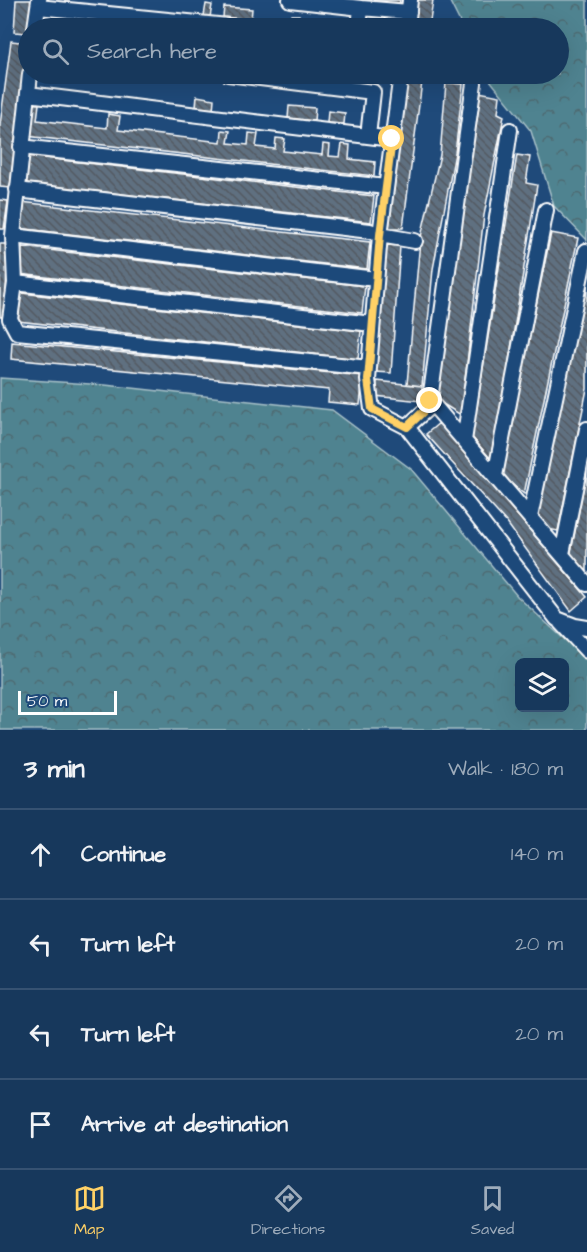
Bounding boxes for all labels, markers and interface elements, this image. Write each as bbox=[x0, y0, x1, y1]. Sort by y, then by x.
search box bbox=[18, 18, 569, 84]
icon: search bbox=[39, 35, 72, 68]
text: Search here bbox=[87, 36, 217, 67]
route start bbox=[378, 125, 404, 151]
route end bbox=[416, 387, 442, 413]
map controls bbox=[515, 658, 569, 712]
button: layers bbox=[515, 658, 569, 712]
scale bar bbox=[18, 688, 117, 716]
text: 50 m bbox=[27, 690, 67, 712]
text: 3 min bbox=[24, 751, 85, 787]
text: Walk · 180 m bbox=[448, 755, 563, 783]
icon: ahead bbox=[24, 838, 57, 871]
text: Continue bbox=[81, 839, 166, 870]
text: 140 m bbox=[511, 840, 563, 868]
icon: left bbox=[24, 928, 57, 961]
text: Turn left bbox=[81, 929, 175, 960]
text: 20 m bbox=[515, 930, 563, 958]
icon: left bbox=[24, 1018, 57, 1051]
text: Turn left bbox=[81, 1019, 175, 1050]
text: 20 m bbox=[515, 1020, 563, 1048]
icon: arrive bbox=[24, 1108, 57, 1141]
text: Arrive at destination bbox=[81, 1109, 288, 1140]
tab: Map bbox=[73, 1182, 106, 1240]
tab: Directions bbox=[251, 1182, 325, 1240]
tab: Saved bbox=[471, 1182, 514, 1240]

